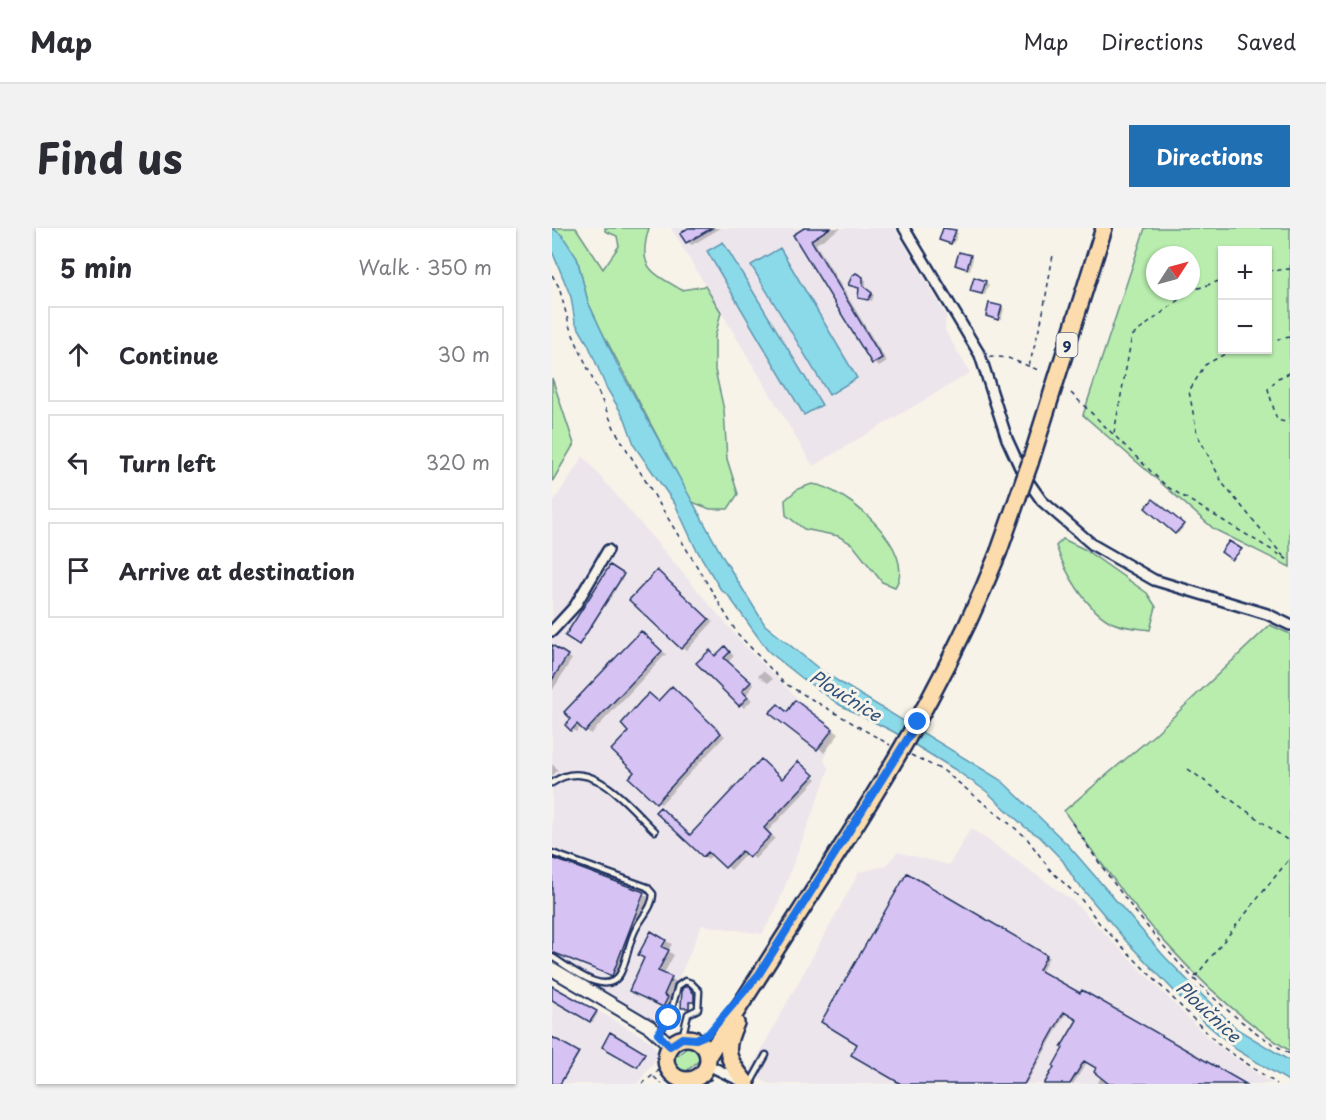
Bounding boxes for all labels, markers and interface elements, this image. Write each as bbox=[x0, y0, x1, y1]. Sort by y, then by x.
text: Map bbox=[30, 20, 92, 63]
text: Map bbox=[1023, 25, 1068, 57]
text: Directions bbox=[1101, 25, 1203, 57]
text: Saved bbox=[1236, 25, 1296, 57]
text: Find us bbox=[36, 125, 183, 188]
button: Directions bbox=[1129, 125, 1290, 187]
north arrow bbox=[1146, 246, 1200, 300]
map controls bbox=[1218, 246, 1272, 354]
button: + bbox=[1218, 246, 1272, 300]
text: 5 min bbox=[60, 248, 132, 287]
text: Walk · 350 m bbox=[359, 252, 492, 282]
button: − bbox=[1218, 300, 1272, 354]
road number: 9 bbox=[1056, 333, 1078, 357]
icon: ahead bbox=[62, 338, 95, 371]
text: Continue bbox=[119, 338, 218, 371]
text: 30 m bbox=[437, 339, 490, 369]
icon: left bbox=[62, 446, 95, 479]
text: Turn left bbox=[119, 446, 216, 479]
text: 320 m bbox=[426, 447, 490, 477]
icon: arrive bbox=[62, 554, 95, 587]
text: Arrive at destination bbox=[119, 554, 355, 587]
water label: Ploučnice bbox=[805, 662, 888, 728]
route end bbox=[904, 708, 930, 734]
water label: Ploučnice bbox=[1171, 974, 1248, 1049]
route start bbox=[655, 1004, 681, 1030]

